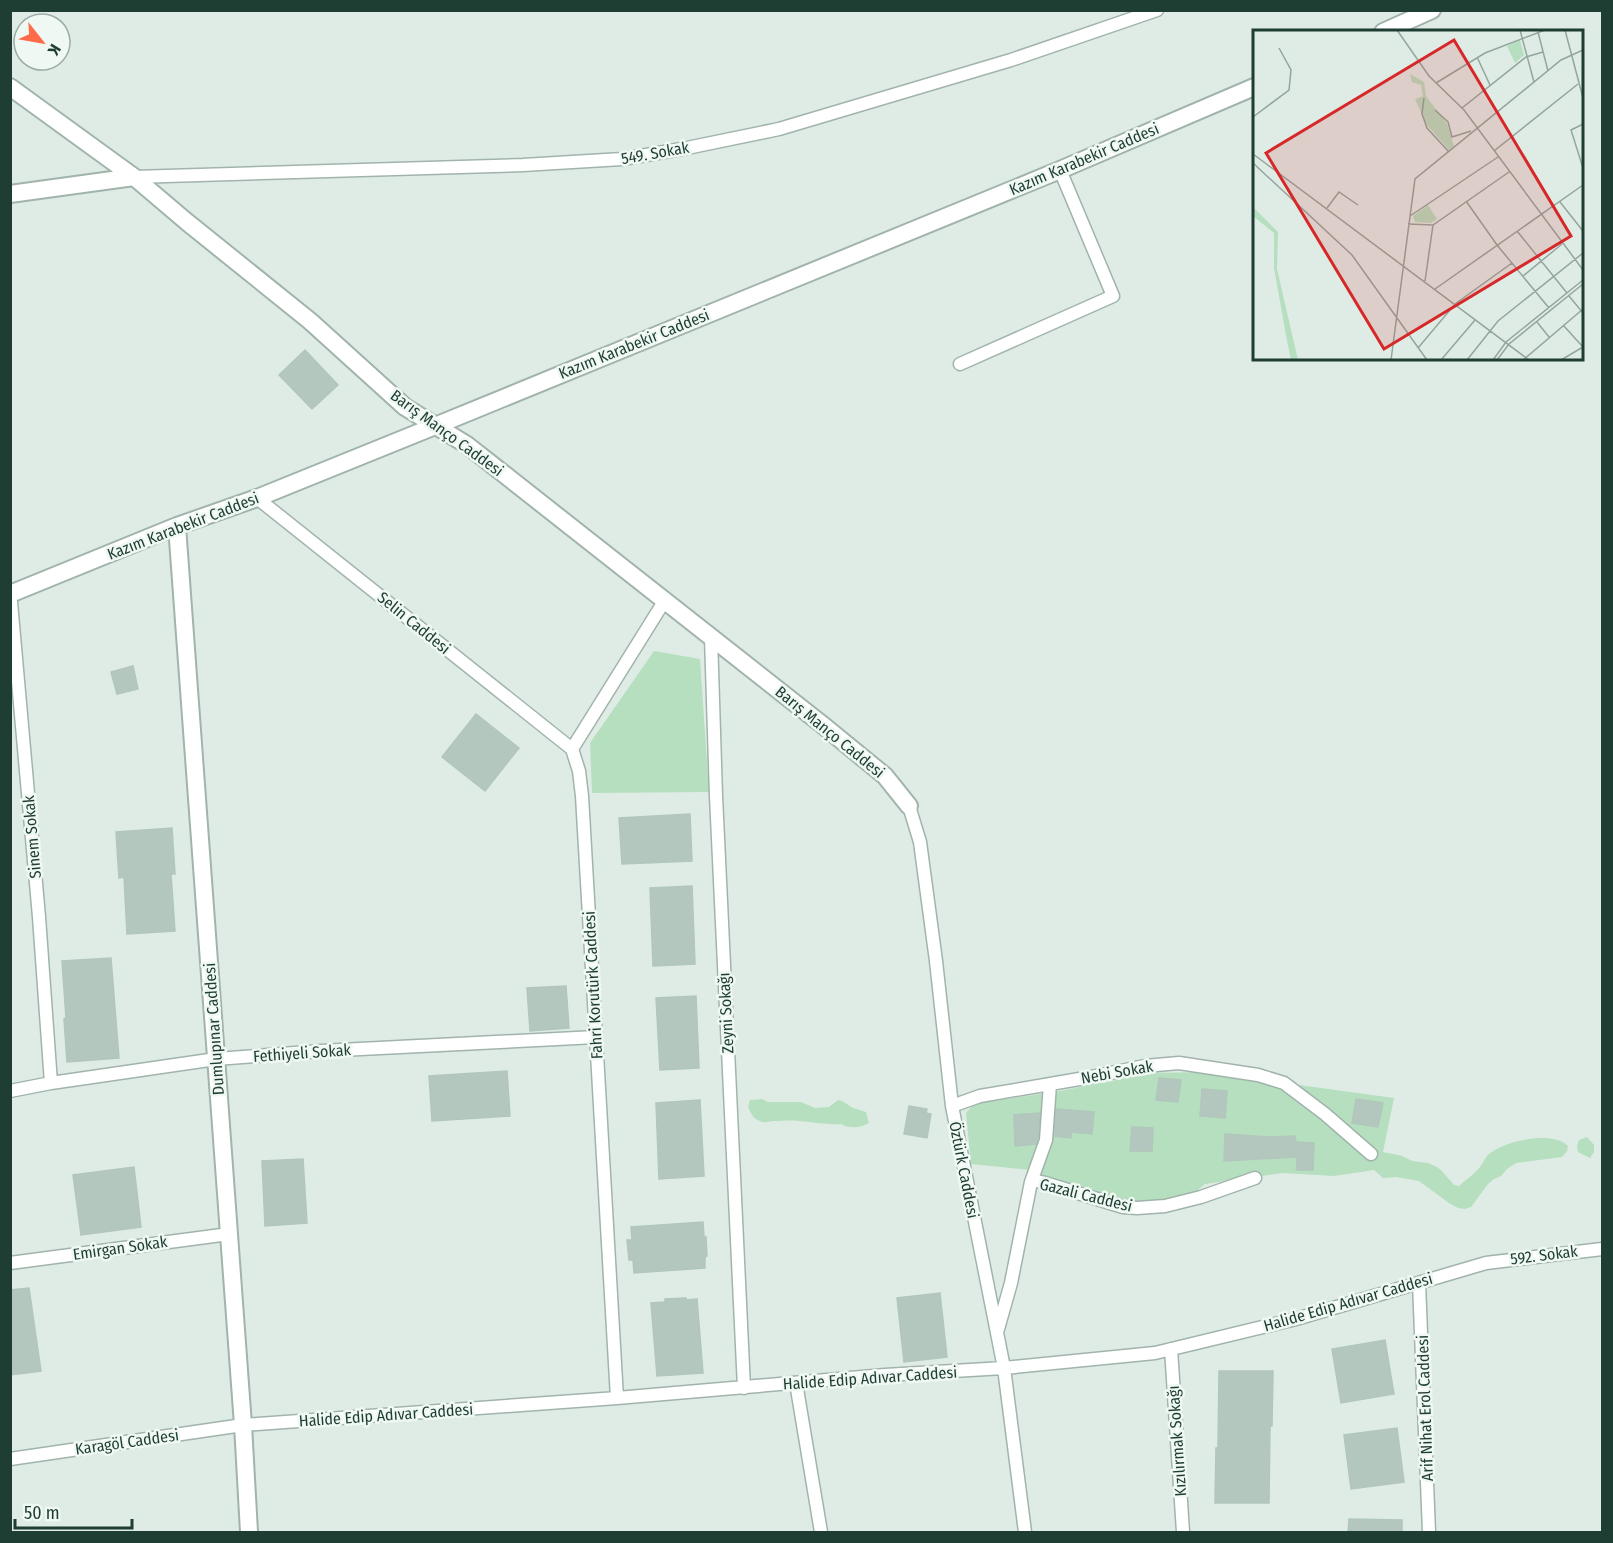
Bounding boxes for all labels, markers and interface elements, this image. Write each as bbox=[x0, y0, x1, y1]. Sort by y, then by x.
north arrow bbox=[12, 12, 72, 72]
inset map bbox=[1253, 30, 1583, 360]
text: K bbox=[44, 41, 65, 59]
street label: Kazım Karabekir Caddesi bbox=[1006, 119, 1162, 199]
street label: 549. Sokak bbox=[620, 138, 691, 168]
street label: Kazım Karabekir Caddesi bbox=[556, 305, 712, 383]
street label: Barış Manço Caddesi bbox=[387, 386, 507, 480]
street label: Kazım Karabekir Caddesi bbox=[105, 488, 261, 564]
street label: Selin Caddesi bbox=[374, 588, 454, 658]
street label: Barış Manço Caddesi bbox=[772, 682, 888, 782]
street label: Sinem Sokak bbox=[19, 794, 45, 879]
street label: Fahri Korutürk Caddesi bbox=[580, 910, 606, 1060]
street label: Dumlupınar Caddesi bbox=[200, 962, 228, 1096]
street label: Zeyni Sokağı bbox=[714, 972, 738, 1054]
street label: Fethiyeli Sokak bbox=[253, 1040, 352, 1066]
street label: Nebi Sokak bbox=[1080, 1056, 1155, 1088]
street label: Öztürk Caddesi bbox=[945, 1120, 983, 1220]
street label: Gazali Caddesi bbox=[1038, 1174, 1134, 1216]
street label: Emirgan Sokak bbox=[72, 1232, 169, 1264]
street label: 592. Sokak bbox=[1509, 1241, 1579, 1269]
street label: Halide Edip Adıvar Caddesi bbox=[1261, 1269, 1435, 1335]
street label: Arif Nihat Erol Caddesi bbox=[1413, 1335, 1437, 1481]
street label: Halide Edip Adıvar Caddesi bbox=[782, 1362, 958, 1394]
street label: Kızılırmak Sokağı bbox=[1164, 1385, 1190, 1497]
street label: Halide Edip Adıvar Caddesi bbox=[298, 1399, 474, 1431]
street label: Karagöl Caddesi bbox=[74, 1425, 180, 1459]
scale bar bbox=[15, 1492, 132, 1530]
text: 50 m bbox=[24, 1502, 60, 1524]

